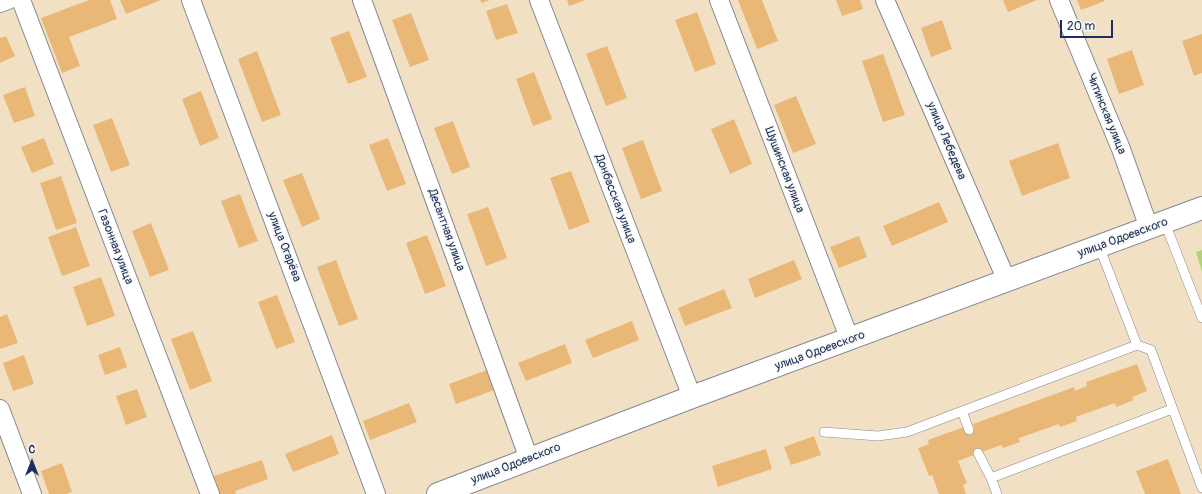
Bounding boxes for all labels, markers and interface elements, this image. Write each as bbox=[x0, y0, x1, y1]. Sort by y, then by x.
scale bar bbox=[1062, 12, 1115, 38]
text: 20 m bbox=[1067, 19, 1095, 34]
street label: Читинская улица bbox=[1083, 71, 1129, 157]
street label: улица Лебедева bbox=[923, 100, 969, 182]
street label: Шушинская улица bbox=[761, 125, 807, 215]
street label: Донбасская улица bbox=[591, 152, 639, 246]
street label: Десантная улица bbox=[424, 187, 468, 273]
street label: Газонная улица bbox=[94, 207, 136, 287]
street label: улица Огарёва bbox=[264, 210, 304, 284]
street label: улица Одоевского bbox=[1076, 215, 1170, 261]
street label: улица Одоевского bbox=[773, 328, 867, 374]
street label: улица Одоевского bbox=[469, 440, 563, 488]
north arrow bbox=[12, 442, 52, 482]
text: С bbox=[29, 443, 35, 456]

